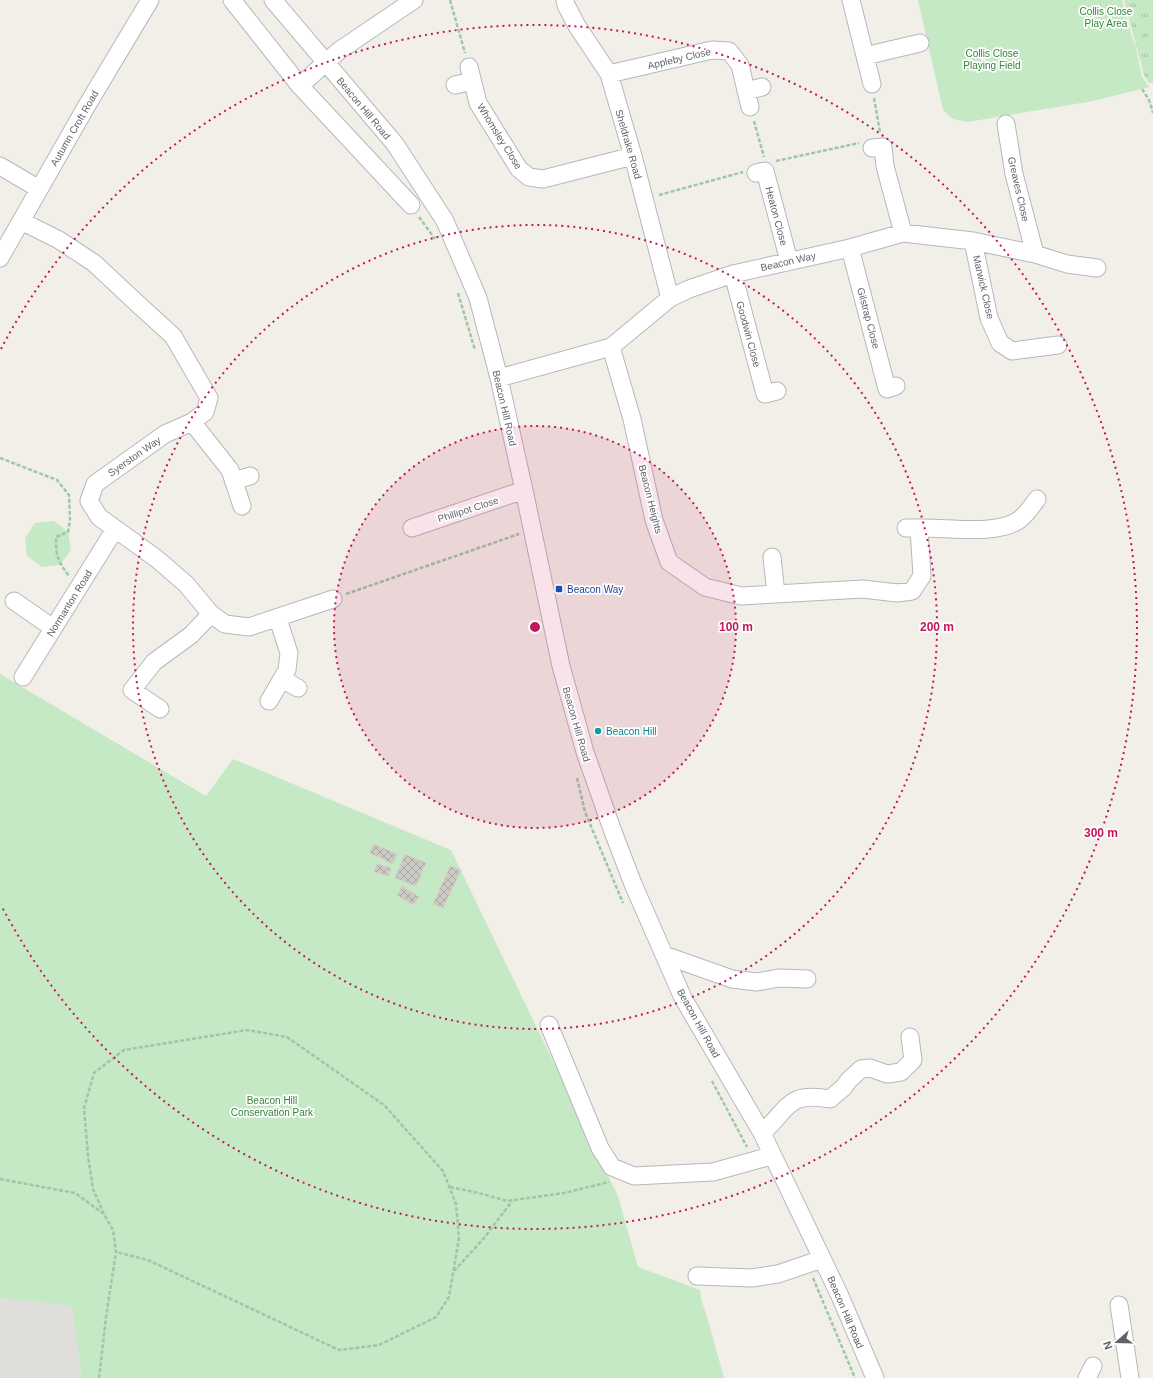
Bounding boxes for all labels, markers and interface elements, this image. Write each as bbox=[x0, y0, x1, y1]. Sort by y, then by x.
park label: Collis Close Play Area bbox=[1080, 6, 1133, 29]
street label: Appleby Close bbox=[646, 46, 712, 71]
park label: Collis Close Playing Field bbox=[963, 48, 1021, 71]
street label: Beacon Hill Road bbox=[335, 75, 393, 141]
street label: Autumn Croft Road bbox=[48, 88, 101, 168]
street label: Whomsley Close bbox=[475, 102, 524, 171]
street label: Sheldrake Road bbox=[613, 108, 644, 180]
street label: Greaves Close bbox=[1006, 156, 1031, 223]
street label: Heaton Close bbox=[763, 185, 790, 247]
street label: Beacon Way bbox=[759, 250, 817, 273]
street label: Marwick Close bbox=[971, 254, 996, 320]
street label: Gilstrap Close bbox=[855, 286, 882, 350]
street label: Goodwin Close bbox=[734, 300, 763, 369]
street label: Beacon Hill Road bbox=[490, 369, 519, 447]
street label: Syerston Way bbox=[106, 434, 163, 479]
street label: Beacon Heights bbox=[637, 464, 664, 535]
street label: Phillipot Close bbox=[436, 494, 500, 524]
street label: Normanton Road bbox=[45, 568, 94, 638]
marker: Beacon Way bbox=[554, 584, 564, 594]
place label: Beacon Way bbox=[567, 584, 623, 595]
centre of rings bbox=[528, 620, 542, 634]
text: 100 m bbox=[719, 620, 753, 634]
text: 200 m bbox=[920, 620, 954, 634]
street label: Beacon Hill Road bbox=[561, 685, 592, 763]
marker: Beacon Hill bbox=[593, 726, 603, 736]
place label: Beacon Hill bbox=[606, 726, 657, 737]
text: 300 m bbox=[1084, 826, 1118, 840]
street label: Beacon Hill Road bbox=[675, 987, 722, 1060]
park label: Beacon Hill Conservation Park bbox=[231, 1095, 314, 1118]
street label: Beacon Hill Road bbox=[825, 1274, 866, 1350]
north arrow bbox=[1097, 1322, 1137, 1362]
text: N bbox=[1101, 1340, 1115, 1351]

